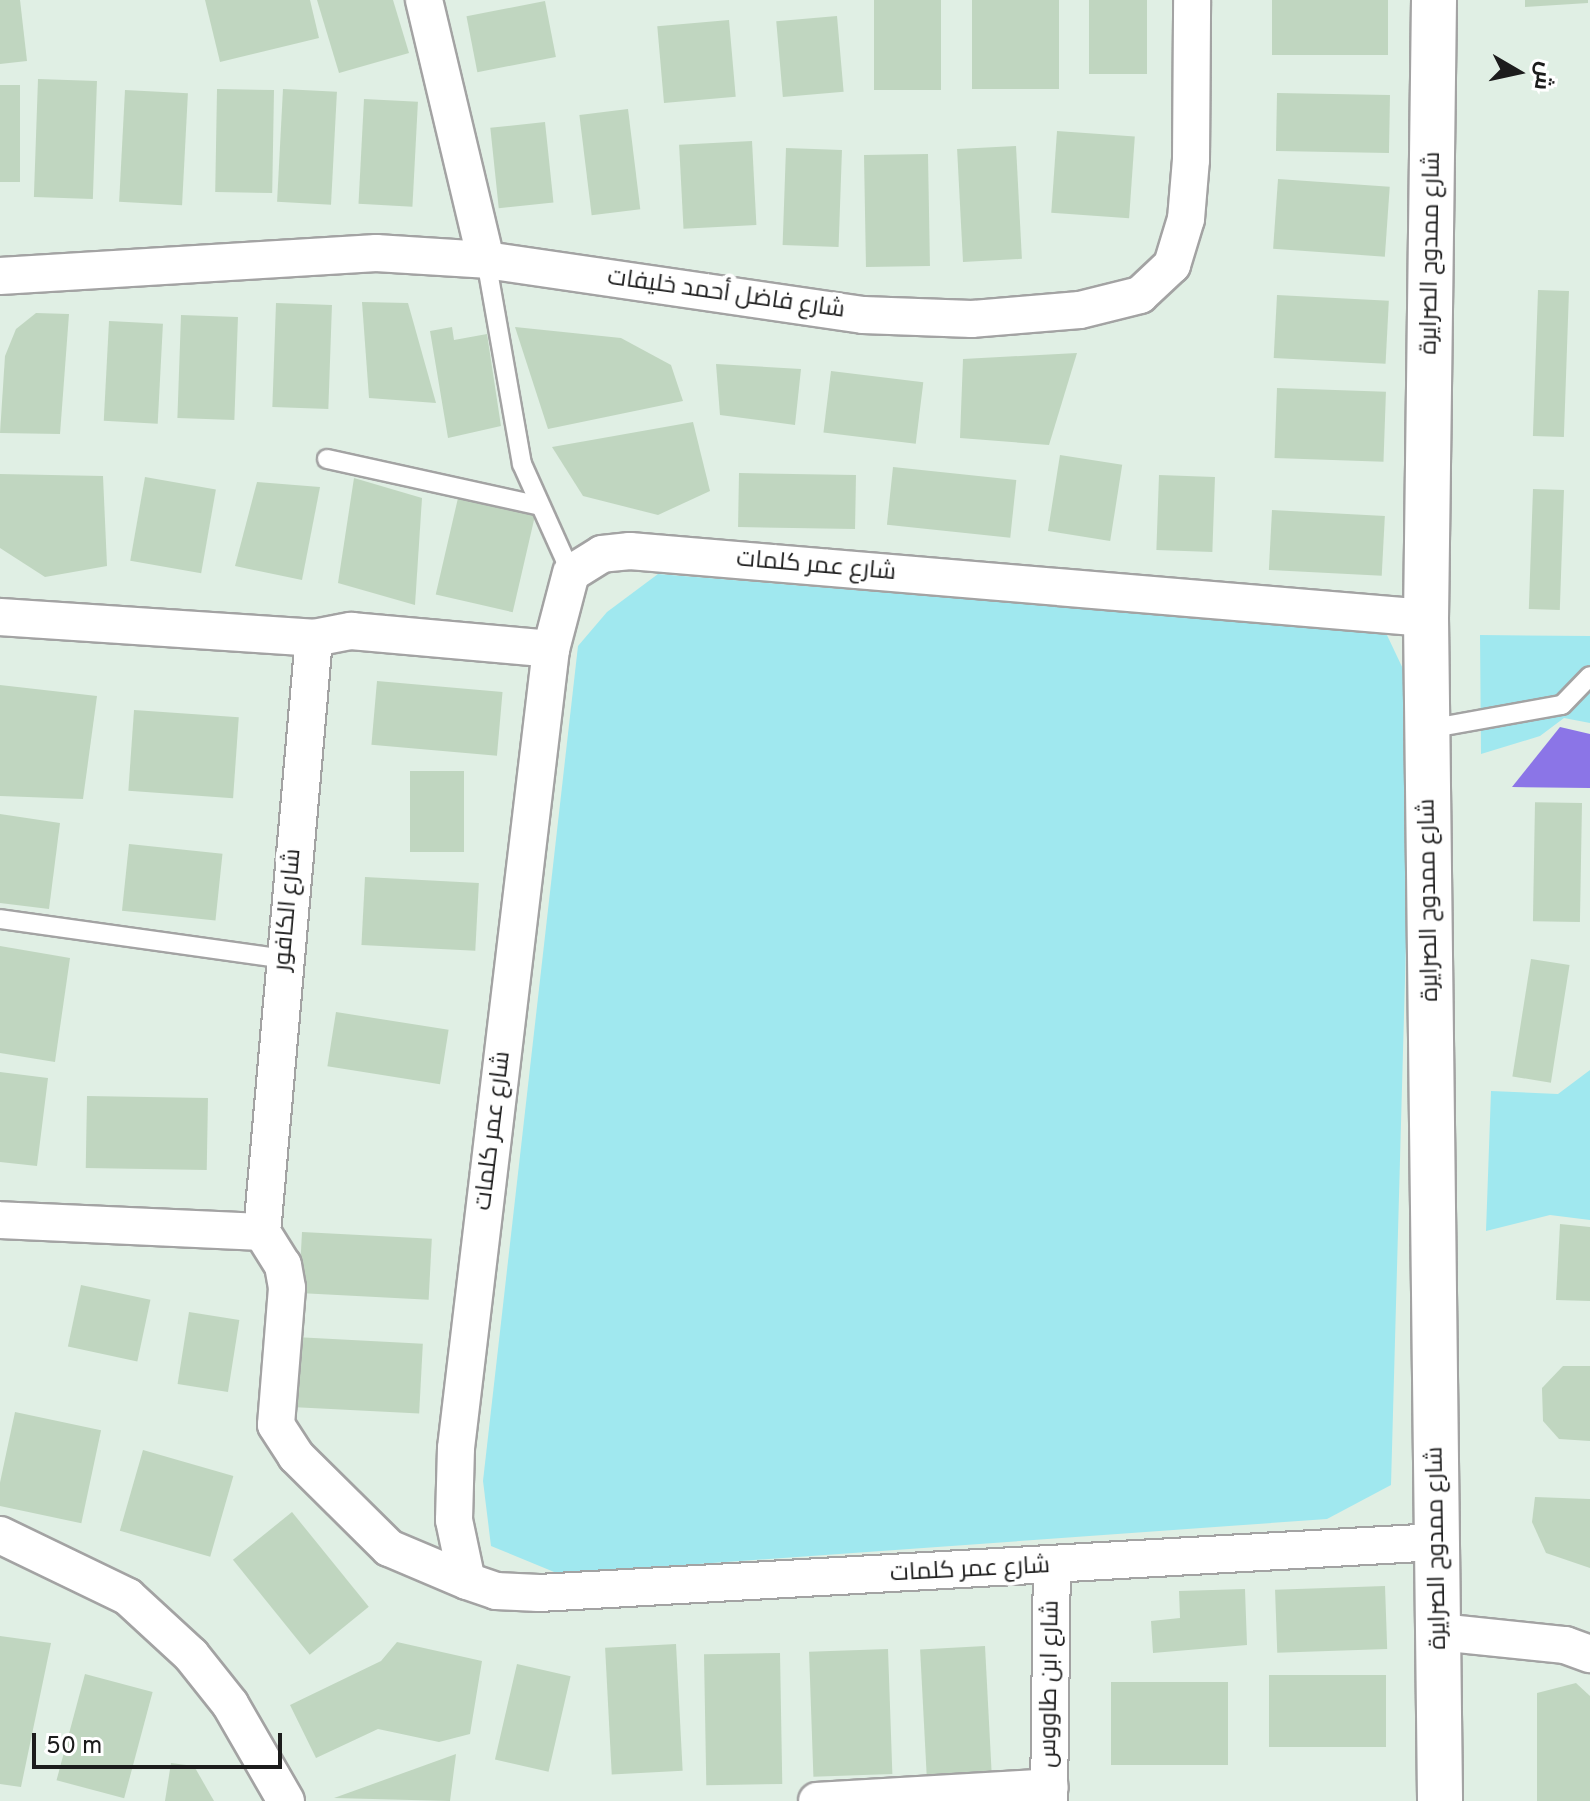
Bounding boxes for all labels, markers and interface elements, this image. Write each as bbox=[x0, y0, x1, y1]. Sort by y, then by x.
north arrow bbox=[1478, 32, 1558, 112]
text: ش bbox=[1527, 60, 1558, 92]
street label: شارع ممدوح الصرايرة bbox=[1416, 151, 1448, 355]
street label: شارع فاضل أحمد خليفات bbox=[605, 264, 847, 326]
street label: شارع عمر كلمات bbox=[735, 546, 897, 588]
street label: شارع ممدوح الصرايرة bbox=[1414, 798, 1446, 1002]
street label: شارع الكافور bbox=[269, 848, 309, 972]
street label: شارع عمر كلمات bbox=[470, 1050, 518, 1212]
street label: شارع ممدوح الصرايرة bbox=[1422, 1446, 1454, 1650]
street label: شارع عمر كلمات bbox=[889, 1552, 1051, 1590]
street label: شارع ابن طاووس bbox=[1035, 1600, 1067, 1768]
scale bar bbox=[36, 1717, 286, 1767]
text: 50 m bbox=[46, 1732, 102, 1762]

